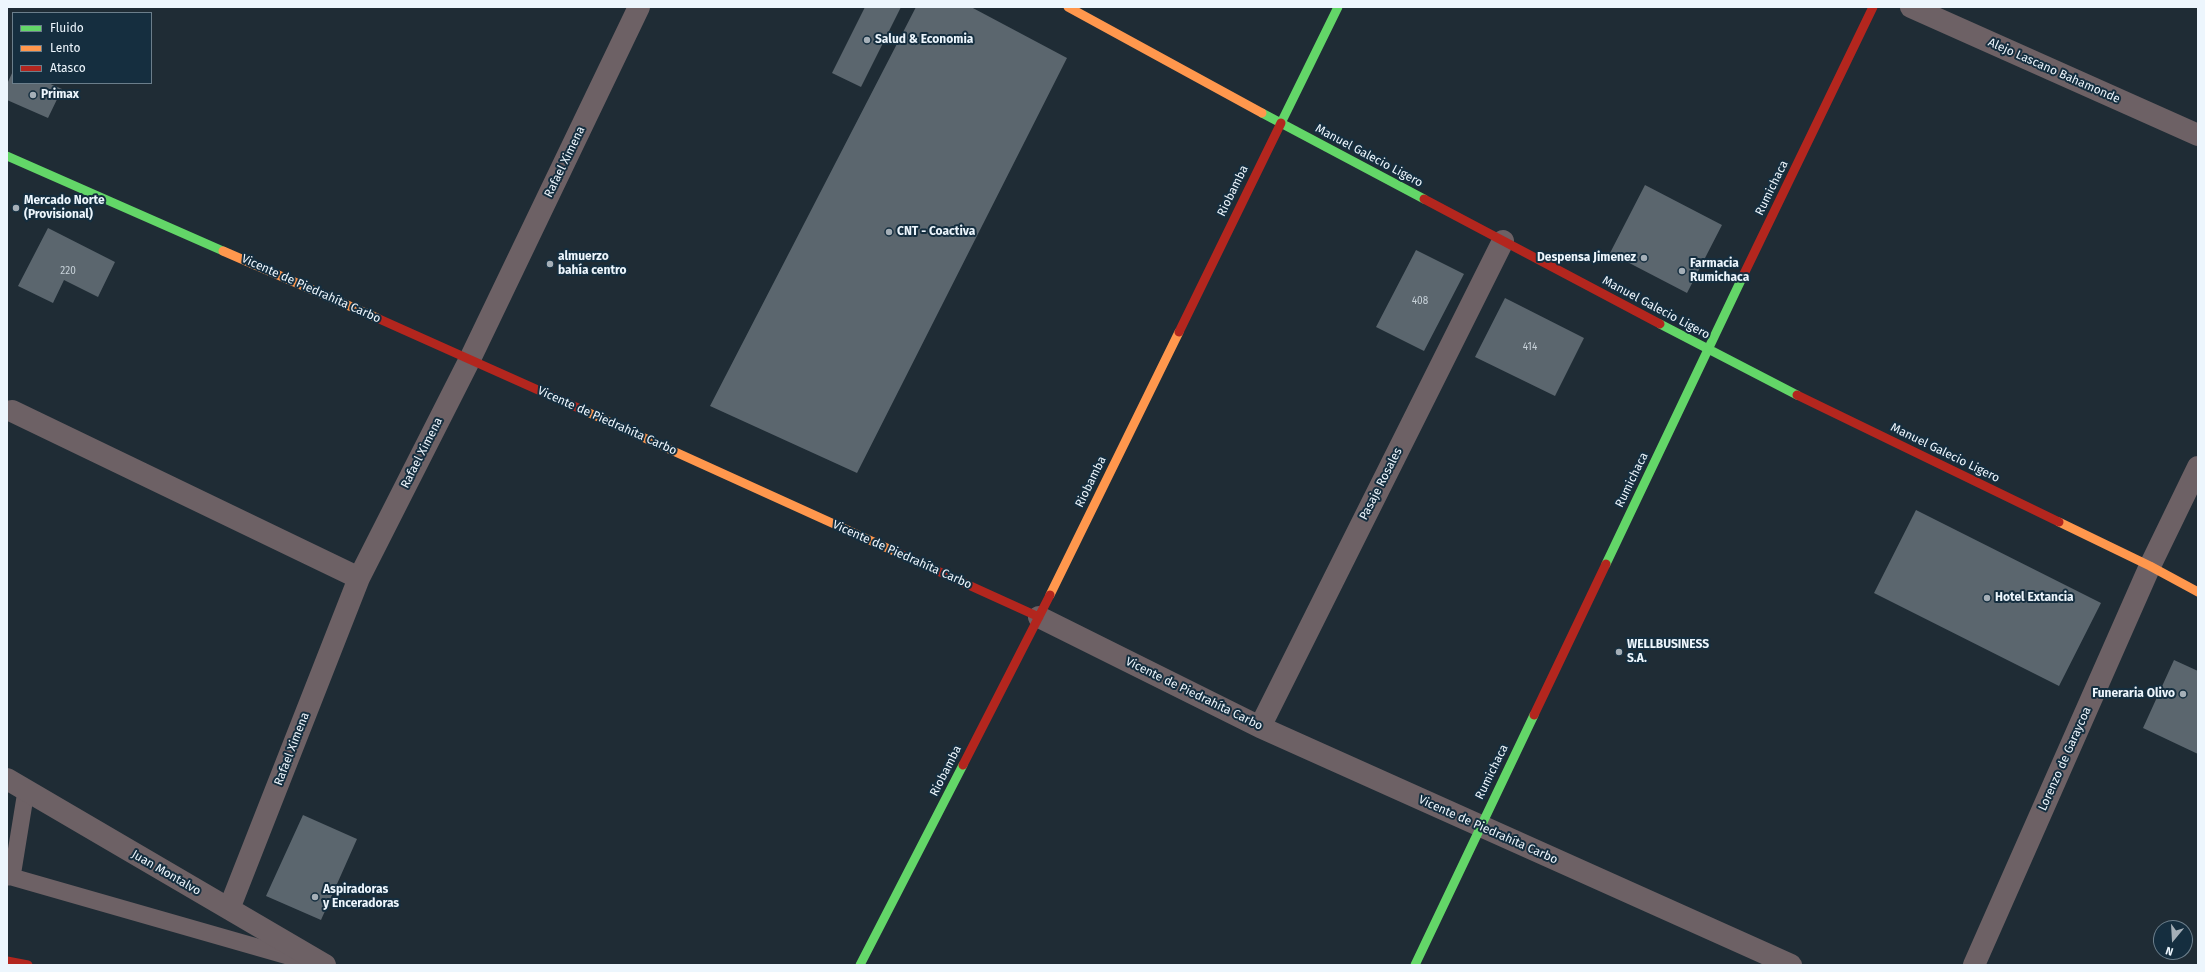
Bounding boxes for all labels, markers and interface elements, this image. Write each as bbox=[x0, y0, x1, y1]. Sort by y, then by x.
legend bbox=[12, 12, 152, 84]
text: Fluido bbox=[50, 21, 84, 35]
place label: Salud & Economia bbox=[875, 33, 973, 47]
marker: Salud & Economia bbox=[862, 35, 872, 45]
street label: Alejo Lascano Bahamonde bbox=[1986, 35, 2122, 107]
text: Lento bbox=[50, 41, 80, 55]
text: Atasco bbox=[50, 61, 86, 75]
place label: Primax bbox=[41, 88, 79, 102]
marker: Primax bbox=[28, 90, 38, 100]
street label: Manuel Galecio Ligero bbox=[1313, 122, 1425, 190]
street label: Rafael Ximena bbox=[542, 124, 588, 200]
street label: Rumichaca bbox=[1753, 158, 1791, 218]
street label: Riobamba bbox=[1214, 163, 1252, 219]
place label: Mercado Norte (Provisional) bbox=[24, 194, 105, 222]
marker: Mercado Norte (Provisional) bbox=[11, 203, 21, 213]
place label: CNT - Coactiva bbox=[897, 225, 975, 239]
marker: CNT - Coactiva bbox=[884, 227, 894, 237]
place label: almuerzo bahía centro bbox=[558, 250, 626, 278]
place label: Despensa Jimenez bbox=[1537, 251, 1636, 265]
street label: Vicente de Piedrahíta Carbo bbox=[239, 252, 383, 326]
marker: Despensa Jimenez bbox=[1639, 253, 1649, 263]
place label: Farmacia Rumichaca bbox=[1690, 257, 1749, 285]
marker: almuerzo bahía centro bbox=[545, 259, 555, 269]
house number: 220 bbox=[60, 265, 76, 277]
marker: Farmacia Rumichaca bbox=[1677, 266, 1687, 276]
street label: Manuel Galecio Ligero bbox=[1600, 274, 1712, 342]
house number: 408 bbox=[1412, 295, 1428, 307]
house number: 414 bbox=[1523, 341, 1537, 353]
street label: Vicente de Piedrahíta Carbo bbox=[535, 384, 679, 458]
street label: Rafael Ximena bbox=[398, 415, 446, 491]
street label: Manuel Galecio Ligero bbox=[1888, 420, 2002, 486]
street label: Pasaje Rosales bbox=[1357, 445, 1405, 523]
street label: Rumichaca bbox=[1613, 450, 1651, 510]
street label: Riobamba bbox=[1072, 454, 1110, 510]
street label: Vicente de Piedrahíta Carbo bbox=[830, 518, 974, 592]
place label: Hotel Extancia bbox=[1995, 591, 2074, 605]
marker: Hotel Extancia bbox=[1982, 593, 1992, 603]
place label: WELLBUSINESS S.A. bbox=[1627, 638, 1709, 666]
marker: WELLBUSINESS S.A. bbox=[1614, 647, 1624, 657]
street label: Vicente de Piedrahíta Carbo bbox=[1123, 654, 1265, 734]
place label: Funeraria Olivo bbox=[2092, 687, 2175, 701]
marker: Funeraria Olivo bbox=[2178, 689, 2188, 699]
street label: Lorenzo de Garaycoa bbox=[2036, 705, 2094, 813]
street label: Rafael Ximena bbox=[271, 710, 313, 788]
street label: Rumichaca bbox=[1473, 742, 1511, 802]
street label: Riobamba bbox=[927, 743, 965, 799]
street label: Vicente de Piedrahíta Carbo bbox=[1416, 793, 1560, 867]
street label: Juan Montalvo bbox=[129, 847, 203, 899]
place label: Aspiradoras y Enceradoras bbox=[323, 883, 399, 911]
marker: Aspiradoras y Enceradoras bbox=[310, 892, 320, 902]
north arrow bbox=[2153, 920, 2193, 960]
text: N bbox=[2164, 944, 2175, 958]

